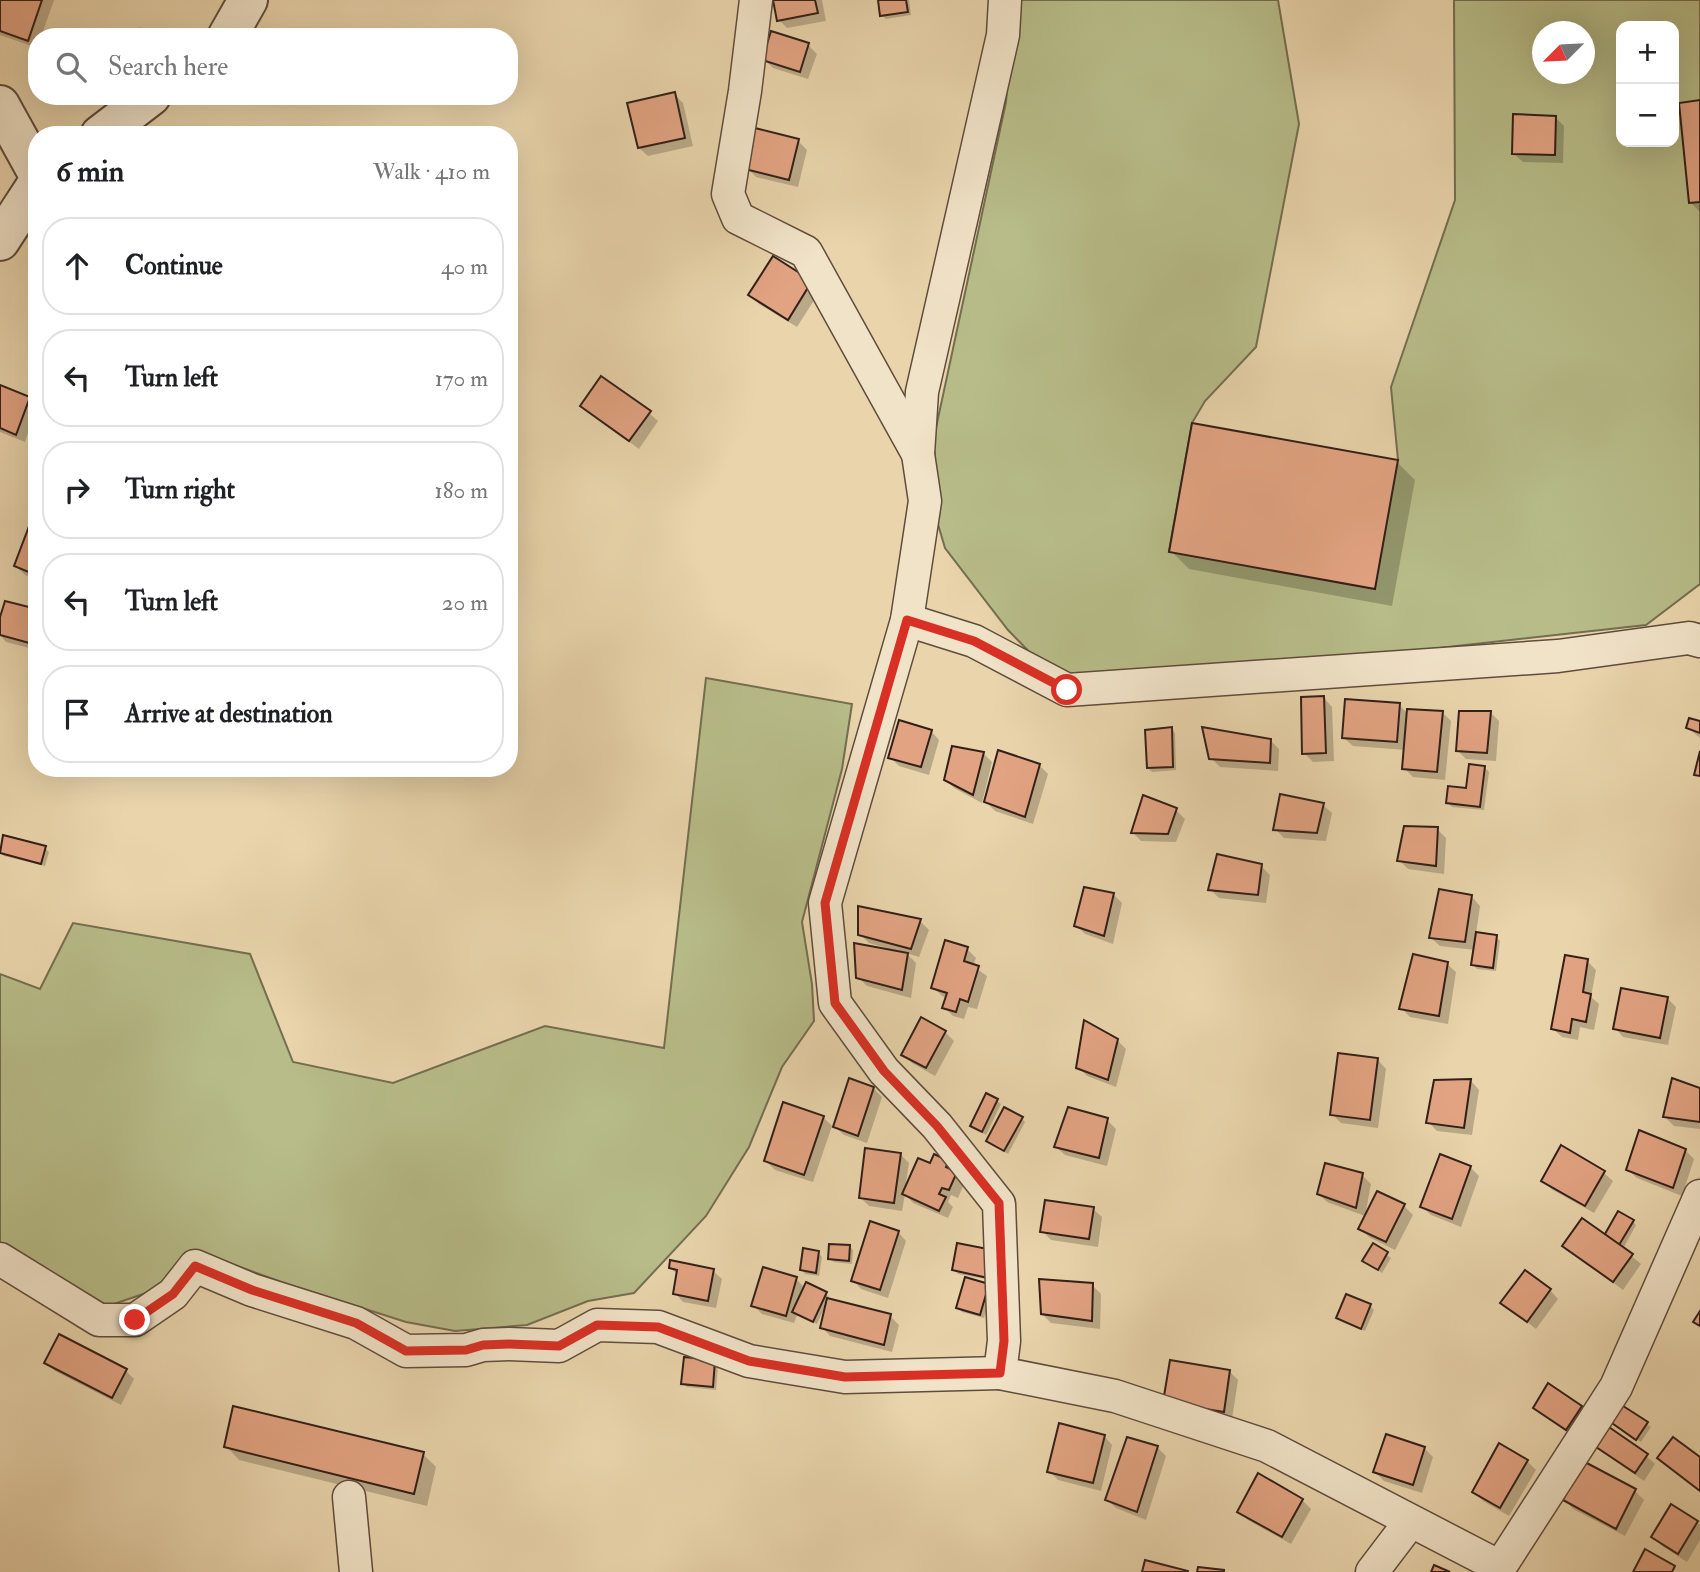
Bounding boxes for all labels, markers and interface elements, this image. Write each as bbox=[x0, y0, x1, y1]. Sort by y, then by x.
north arrow bbox=[1532, 21, 1595, 84]
map controls bbox=[1616, 21, 1679, 147]
button: + bbox=[1616, 21, 1679, 84]
search box bbox=[28, 28, 518, 105]
icon: search bbox=[52, 48, 90, 86]
text: Search here bbox=[108, 51, 228, 83]
button: − bbox=[1616, 84, 1679, 147]
text: 6 min bbox=[56, 153, 124, 190]
text: Walk · 410 m bbox=[373, 157, 490, 186]
icon: ahead bbox=[58, 247, 96, 285]
text: Continue bbox=[125, 250, 223, 282]
text: 40 m bbox=[441, 252, 488, 281]
icon: left bbox=[58, 359, 96, 397]
text: Turn left bbox=[125, 362, 218, 394]
text: 170 m bbox=[435, 364, 488, 393]
icon: right bbox=[58, 471, 96, 509]
text: Turn right bbox=[125, 474, 235, 506]
text: 180 m bbox=[435, 476, 488, 505]
icon: left bbox=[58, 583, 96, 621]
text: Turn left bbox=[125, 586, 218, 618]
text: 20 m bbox=[442, 588, 488, 617]
route start bbox=[1051, 674, 1082, 705]
icon: arrive bbox=[58, 695, 96, 733]
text: Arrive at destination bbox=[125, 698, 333, 730]
route end bbox=[119, 1304, 150, 1335]

